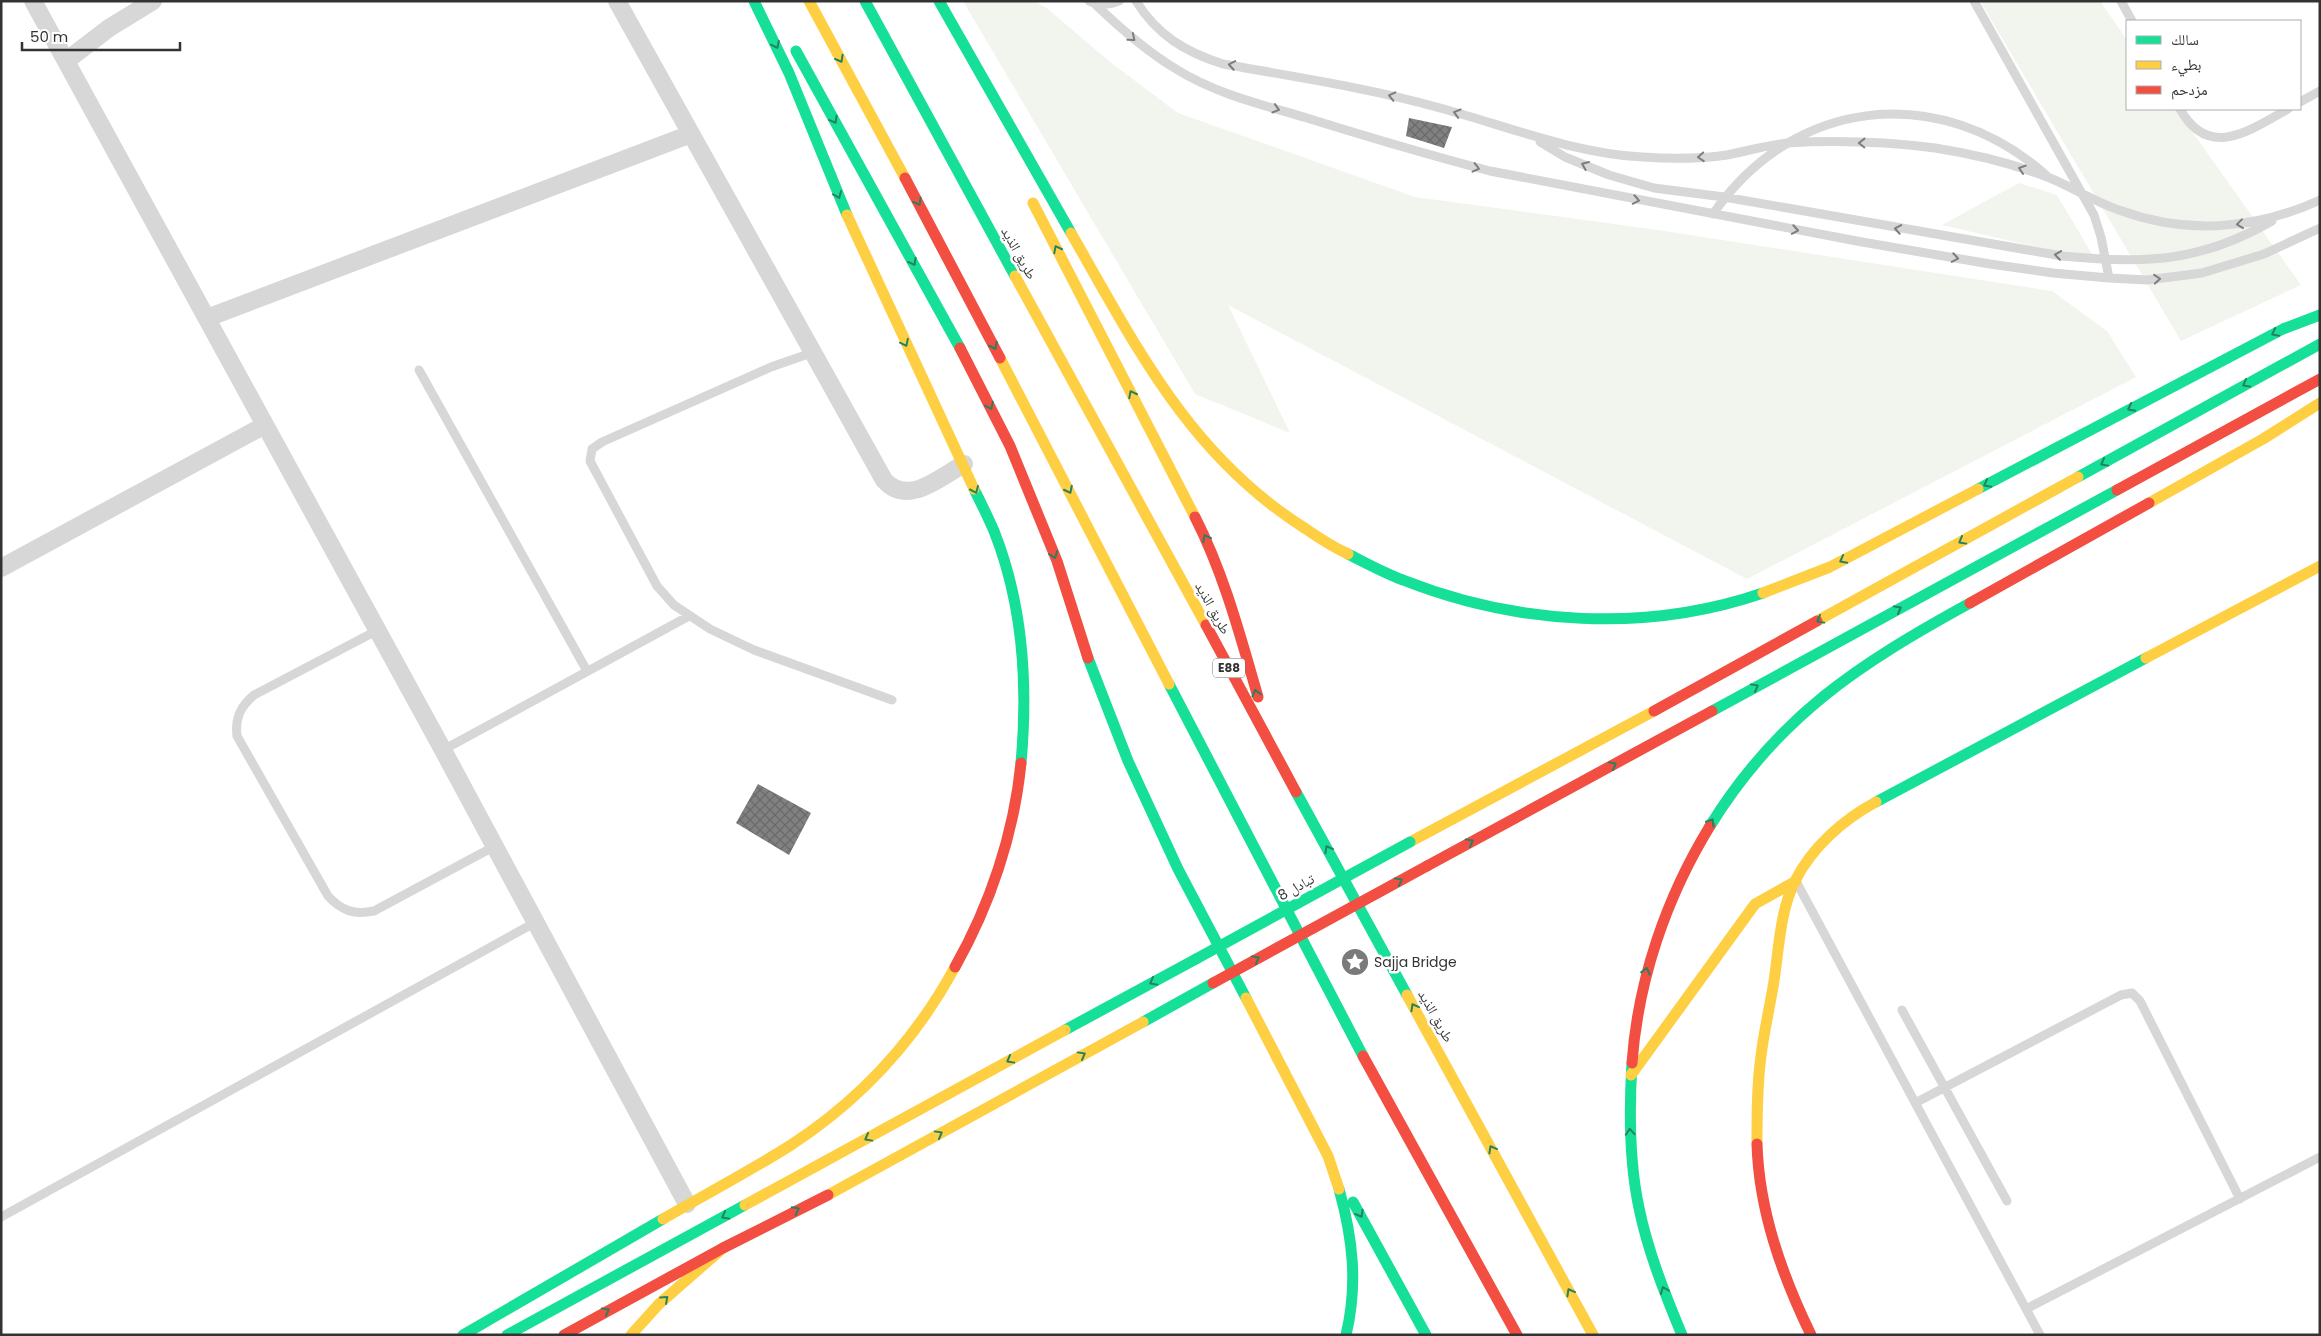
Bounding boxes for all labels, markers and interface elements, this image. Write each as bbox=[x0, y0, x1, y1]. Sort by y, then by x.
scale bar bbox=[22, 20, 180, 52]
legend bbox=[2126, 20, 2301, 110]
text: 50 m bbox=[30, 26, 68, 47]
text: سالك bbox=[2171, 29, 2199, 50]
one-way arrow bbox=[1126, 32, 1135, 40]
one-way arrow bbox=[769, 40, 780, 49]
one-way arrow bbox=[834, 54, 844, 63]
text: بطيء bbox=[2171, 54, 2201, 77]
one-way arrow bbox=[1228, 61, 1237, 71]
text: مزدحم bbox=[2171, 79, 2208, 100]
one-way arrow bbox=[1387, 91, 1396, 102]
one-way arrow bbox=[1272, 103, 1280, 113]
one-way arrow bbox=[1453, 108, 1461, 118]
one-way arrow bbox=[828, 115, 838, 124]
one-way arrow bbox=[1858, 138, 1866, 148]
one-way arrow bbox=[1697, 151, 1705, 162]
one-way arrow bbox=[1581, 161, 1590, 172]
one-way arrow bbox=[1472, 162, 1480, 172]
one-way arrow bbox=[2018, 165, 2027, 175]
one-way arrow bbox=[832, 190, 842, 199]
one-way arrow bbox=[1631, 194, 1640, 205]
one-way arrow bbox=[912, 197, 922, 206]
one-way arrow bbox=[2236, 218, 2244, 229]
street label: طريق الذيد bbox=[996, 223, 1042, 283]
one-way arrow bbox=[1791, 224, 1800, 234]
one-way arrow bbox=[1893, 224, 1902, 234]
one-way arrow bbox=[1053, 246, 1063, 255]
one-way arrow bbox=[2054, 250, 2062, 261]
one-way arrow bbox=[1951, 253, 1960, 263]
one-way arrow bbox=[907, 257, 917, 266]
one-way arrow bbox=[2154, 274, 2162, 285]
one-way arrow bbox=[2271, 327, 2280, 338]
one-way arrow bbox=[899, 338, 910, 347]
one-way arrow bbox=[988, 341, 998, 350]
one-way arrow bbox=[2243, 378, 2252, 388]
one-way arrow bbox=[1128, 390, 1138, 399]
one-way arrow bbox=[984, 400, 994, 409]
one-way arrow bbox=[2127, 402, 2136, 412]
one-way arrow bbox=[2100, 457, 2109, 467]
one-way arrow bbox=[1983, 478, 1992, 488]
one-way arrow bbox=[969, 485, 980, 494]
one-way arrow bbox=[1062, 485, 1072, 494]
one-way arrow bbox=[1202, 535, 1212, 544]
one-way arrow bbox=[1958, 535, 1967, 545]
one-way arrow bbox=[1048, 550, 1058, 559]
one-way arrow bbox=[1839, 554, 1848, 564]
street label: طريق الذيد bbox=[1190, 578, 1236, 638]
one-way arrow bbox=[1893, 605, 1902, 615]
one-way arrow bbox=[1816, 614, 1825, 624]
road number: E88 bbox=[1213, 658, 1245, 678]
one-way arrow bbox=[1750, 683, 1759, 693]
one-way arrow bbox=[1251, 688, 1262, 697]
one-way arrow bbox=[1607, 761, 1616, 771]
one-way arrow bbox=[1704, 819, 1714, 828]
one-way arrow bbox=[1465, 839, 1474, 849]
one-way arrow bbox=[1324, 845, 1334, 854]
street label: تبادل 8 bbox=[1274, 869, 1318, 905]
one-way arrow bbox=[1393, 878, 1402, 888]
place icon: Sajja Bridge bbox=[1340, 947, 1370, 977]
place label: Sajja Bridge bbox=[1374, 952, 1457, 972]
one-way arrow bbox=[1251, 955, 1260, 965]
one-way arrow bbox=[1640, 966, 1651, 975]
one-way arrow bbox=[1149, 976, 1158, 986]
street label: طريق الذيد bbox=[1413, 986, 1459, 1046]
one-way arrow bbox=[1410, 1003, 1420, 1012]
one-way arrow bbox=[1076, 1051, 1085, 1061]
one-way arrow bbox=[1007, 1054, 1016, 1064]
one-way arrow bbox=[1624, 1127, 1635, 1135]
one-way arrow bbox=[934, 1130, 943, 1140]
one-way arrow bbox=[864, 1132, 873, 1142]
one-way arrow bbox=[1488, 1146, 1498, 1155]
one-way arrow bbox=[791, 1206, 800, 1216]
one-way arrow bbox=[721, 1209, 730, 1219]
one-way arrow bbox=[1354, 1209, 1364, 1218]
one-way arrow bbox=[1659, 1286, 1670, 1295]
one-way arrow bbox=[1566, 1288, 1576, 1297]
one-way arrow bbox=[659, 1296, 668, 1305]
one-way arrow bbox=[601, 1308, 610, 1318]

